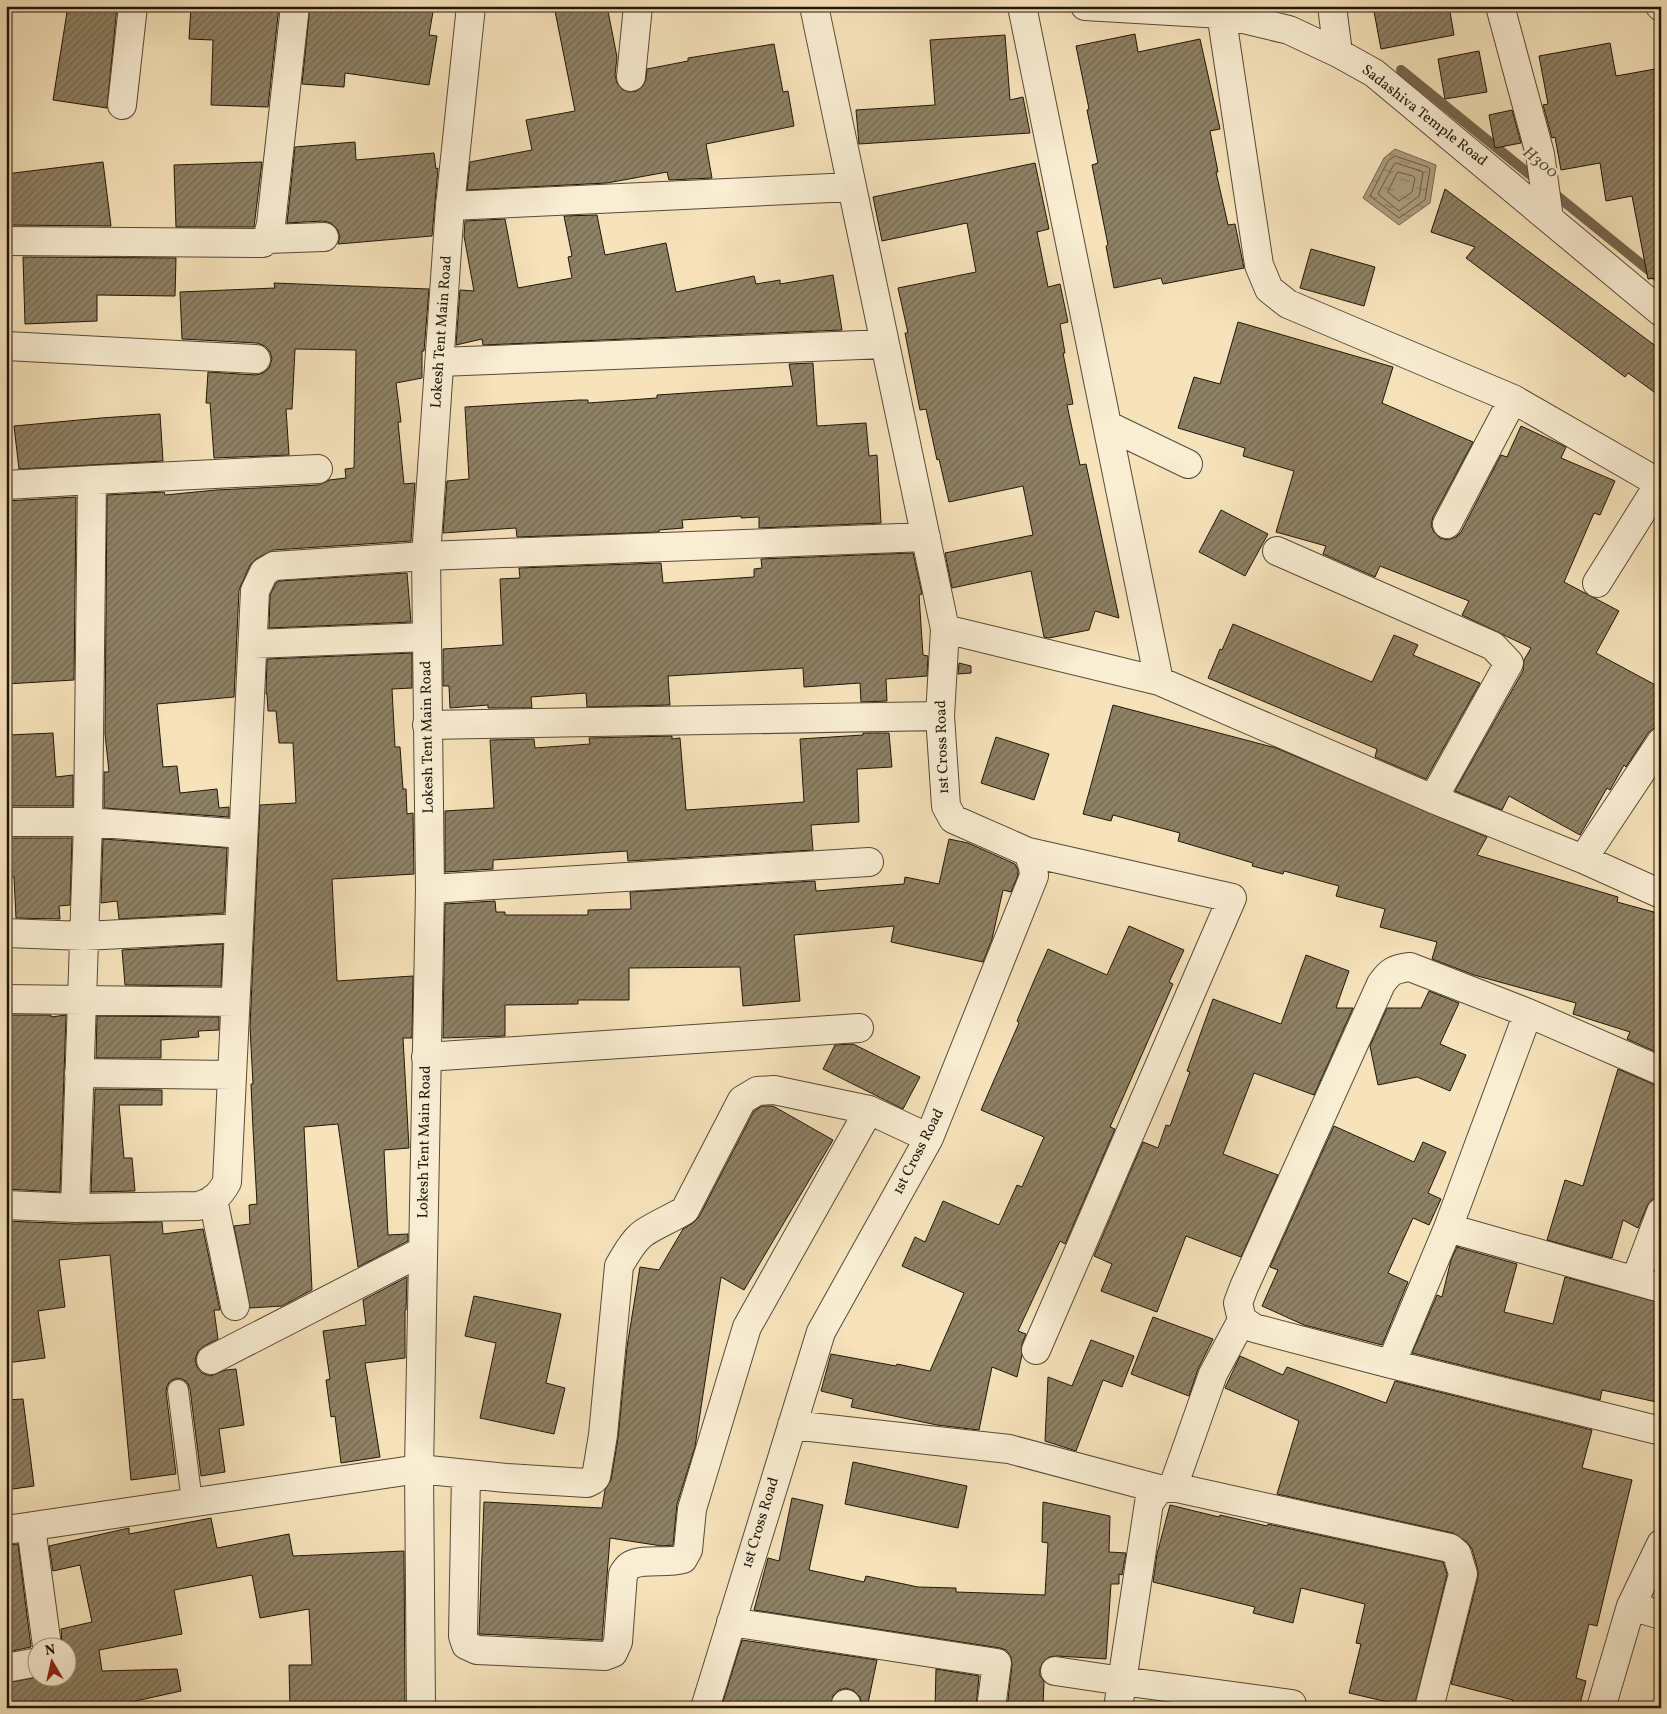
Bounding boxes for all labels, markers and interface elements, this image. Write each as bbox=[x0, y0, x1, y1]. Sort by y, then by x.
street label: Sadashiva Temple Road bbox=[1357, 60, 1491, 172]
water label: H300 bbox=[1518, 142, 1562, 184]
street label: Lokesh Tent Main Road bbox=[426, 255, 458, 409]
street label: Lokesh Tent Main Road bbox=[416, 660, 440, 814]
street label: 1st Cross Road bbox=[931, 700, 955, 794]
street label: Lokesh Tent Main Road bbox=[413, 1065, 437, 1219]
street label: 1st Cross Road bbox=[888, 1105, 950, 1199]
street label: 1st Cross Road bbox=[737, 1475, 785, 1571]
north arrow bbox=[28, 1636, 78, 1686]
text: N bbox=[44, 1640, 57, 1661]

